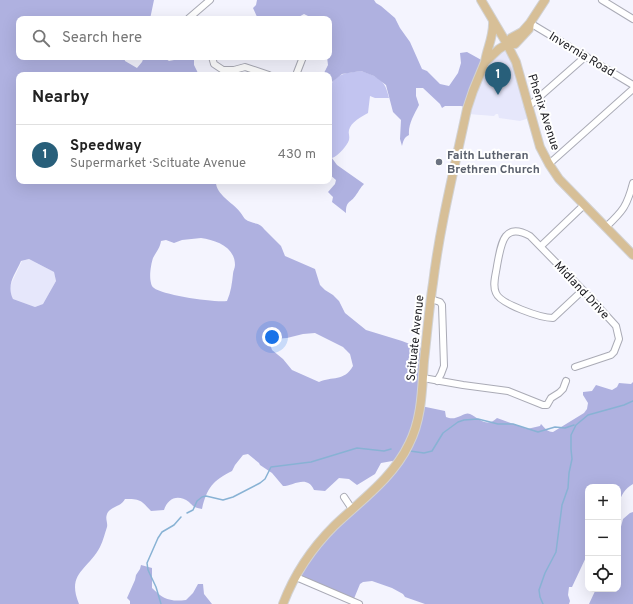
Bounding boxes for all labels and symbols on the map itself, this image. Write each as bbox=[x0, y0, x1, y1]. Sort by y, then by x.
street label: Invernia Road bbox=[546, 29, 617, 81]
pin: 1 bbox=[485, 62, 511, 95]
street label: Phenix Avenue bbox=[523, 72, 563, 153]
place label: Faith Lutheran Brethren Church bbox=[447, 148, 540, 178]
marker: Faith Lutheran Brethren Church bbox=[434, 157, 444, 167]
street label: Midland Drive bbox=[550, 258, 612, 323]
street label: Scituate Avenue bbox=[404, 294, 428, 382]
your location bbox=[262, 327, 282, 347]

